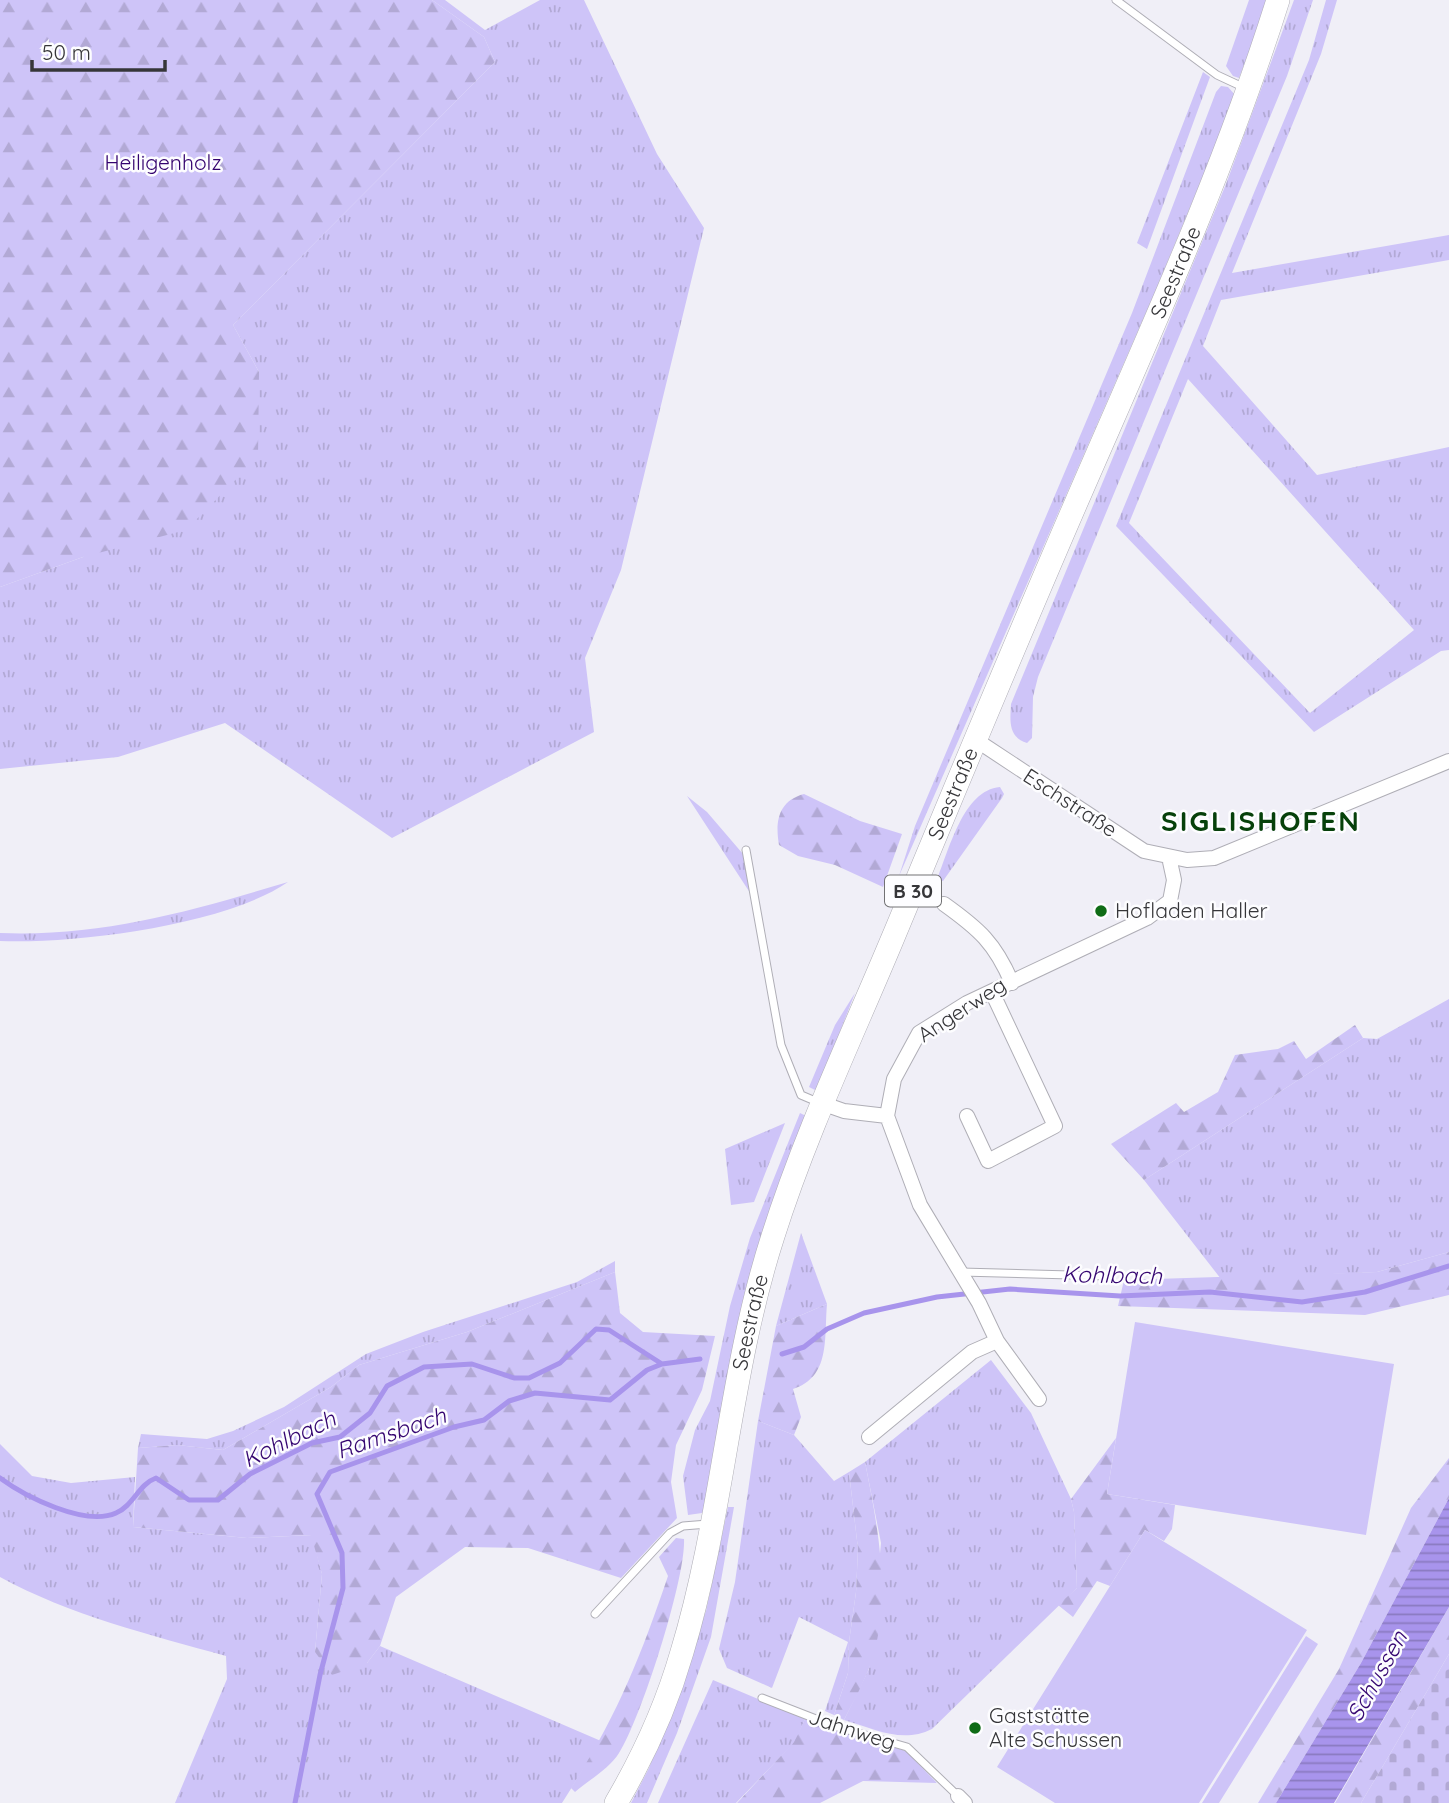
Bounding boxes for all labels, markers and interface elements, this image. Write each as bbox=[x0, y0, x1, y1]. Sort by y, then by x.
scale bar bbox=[32, 28, 164, 72]
text: 50 m bbox=[42, 39, 91, 65]
park label: Heiligenholz bbox=[105, 149, 222, 175]
street label: Seestraße bbox=[1144, 222, 1206, 322]
street label: Seestraße bbox=[921, 743, 983, 843]
street label: Eschstraße bbox=[1019, 762, 1122, 842]
district label: SIGLISHOFEN bbox=[1161, 803, 1361, 838]
road number: B 30 bbox=[885, 876, 941, 906]
place label: Hofladen Haller bbox=[1115, 897, 1268, 923]
marker: Hofladen Haller bbox=[1093, 903, 1109, 919]
street label: Angerweg bbox=[912, 971, 1011, 1047]
water label: Kohlbach bbox=[1062, 1259, 1163, 1290]
street label: Seestraße bbox=[726, 1271, 773, 1372]
water label: Ramsbach bbox=[332, 1400, 450, 1465]
water label: Kohlbach bbox=[237, 1403, 341, 1474]
water label: Schussen bbox=[1340, 1625, 1414, 1726]
place label: Gaststätte Alte Schussen bbox=[989, 1702, 1122, 1752]
street label: Jahnweg bbox=[806, 1703, 899, 1755]
marker: Gaststätte Alte Schussen bbox=[967, 1720, 983, 1736]

